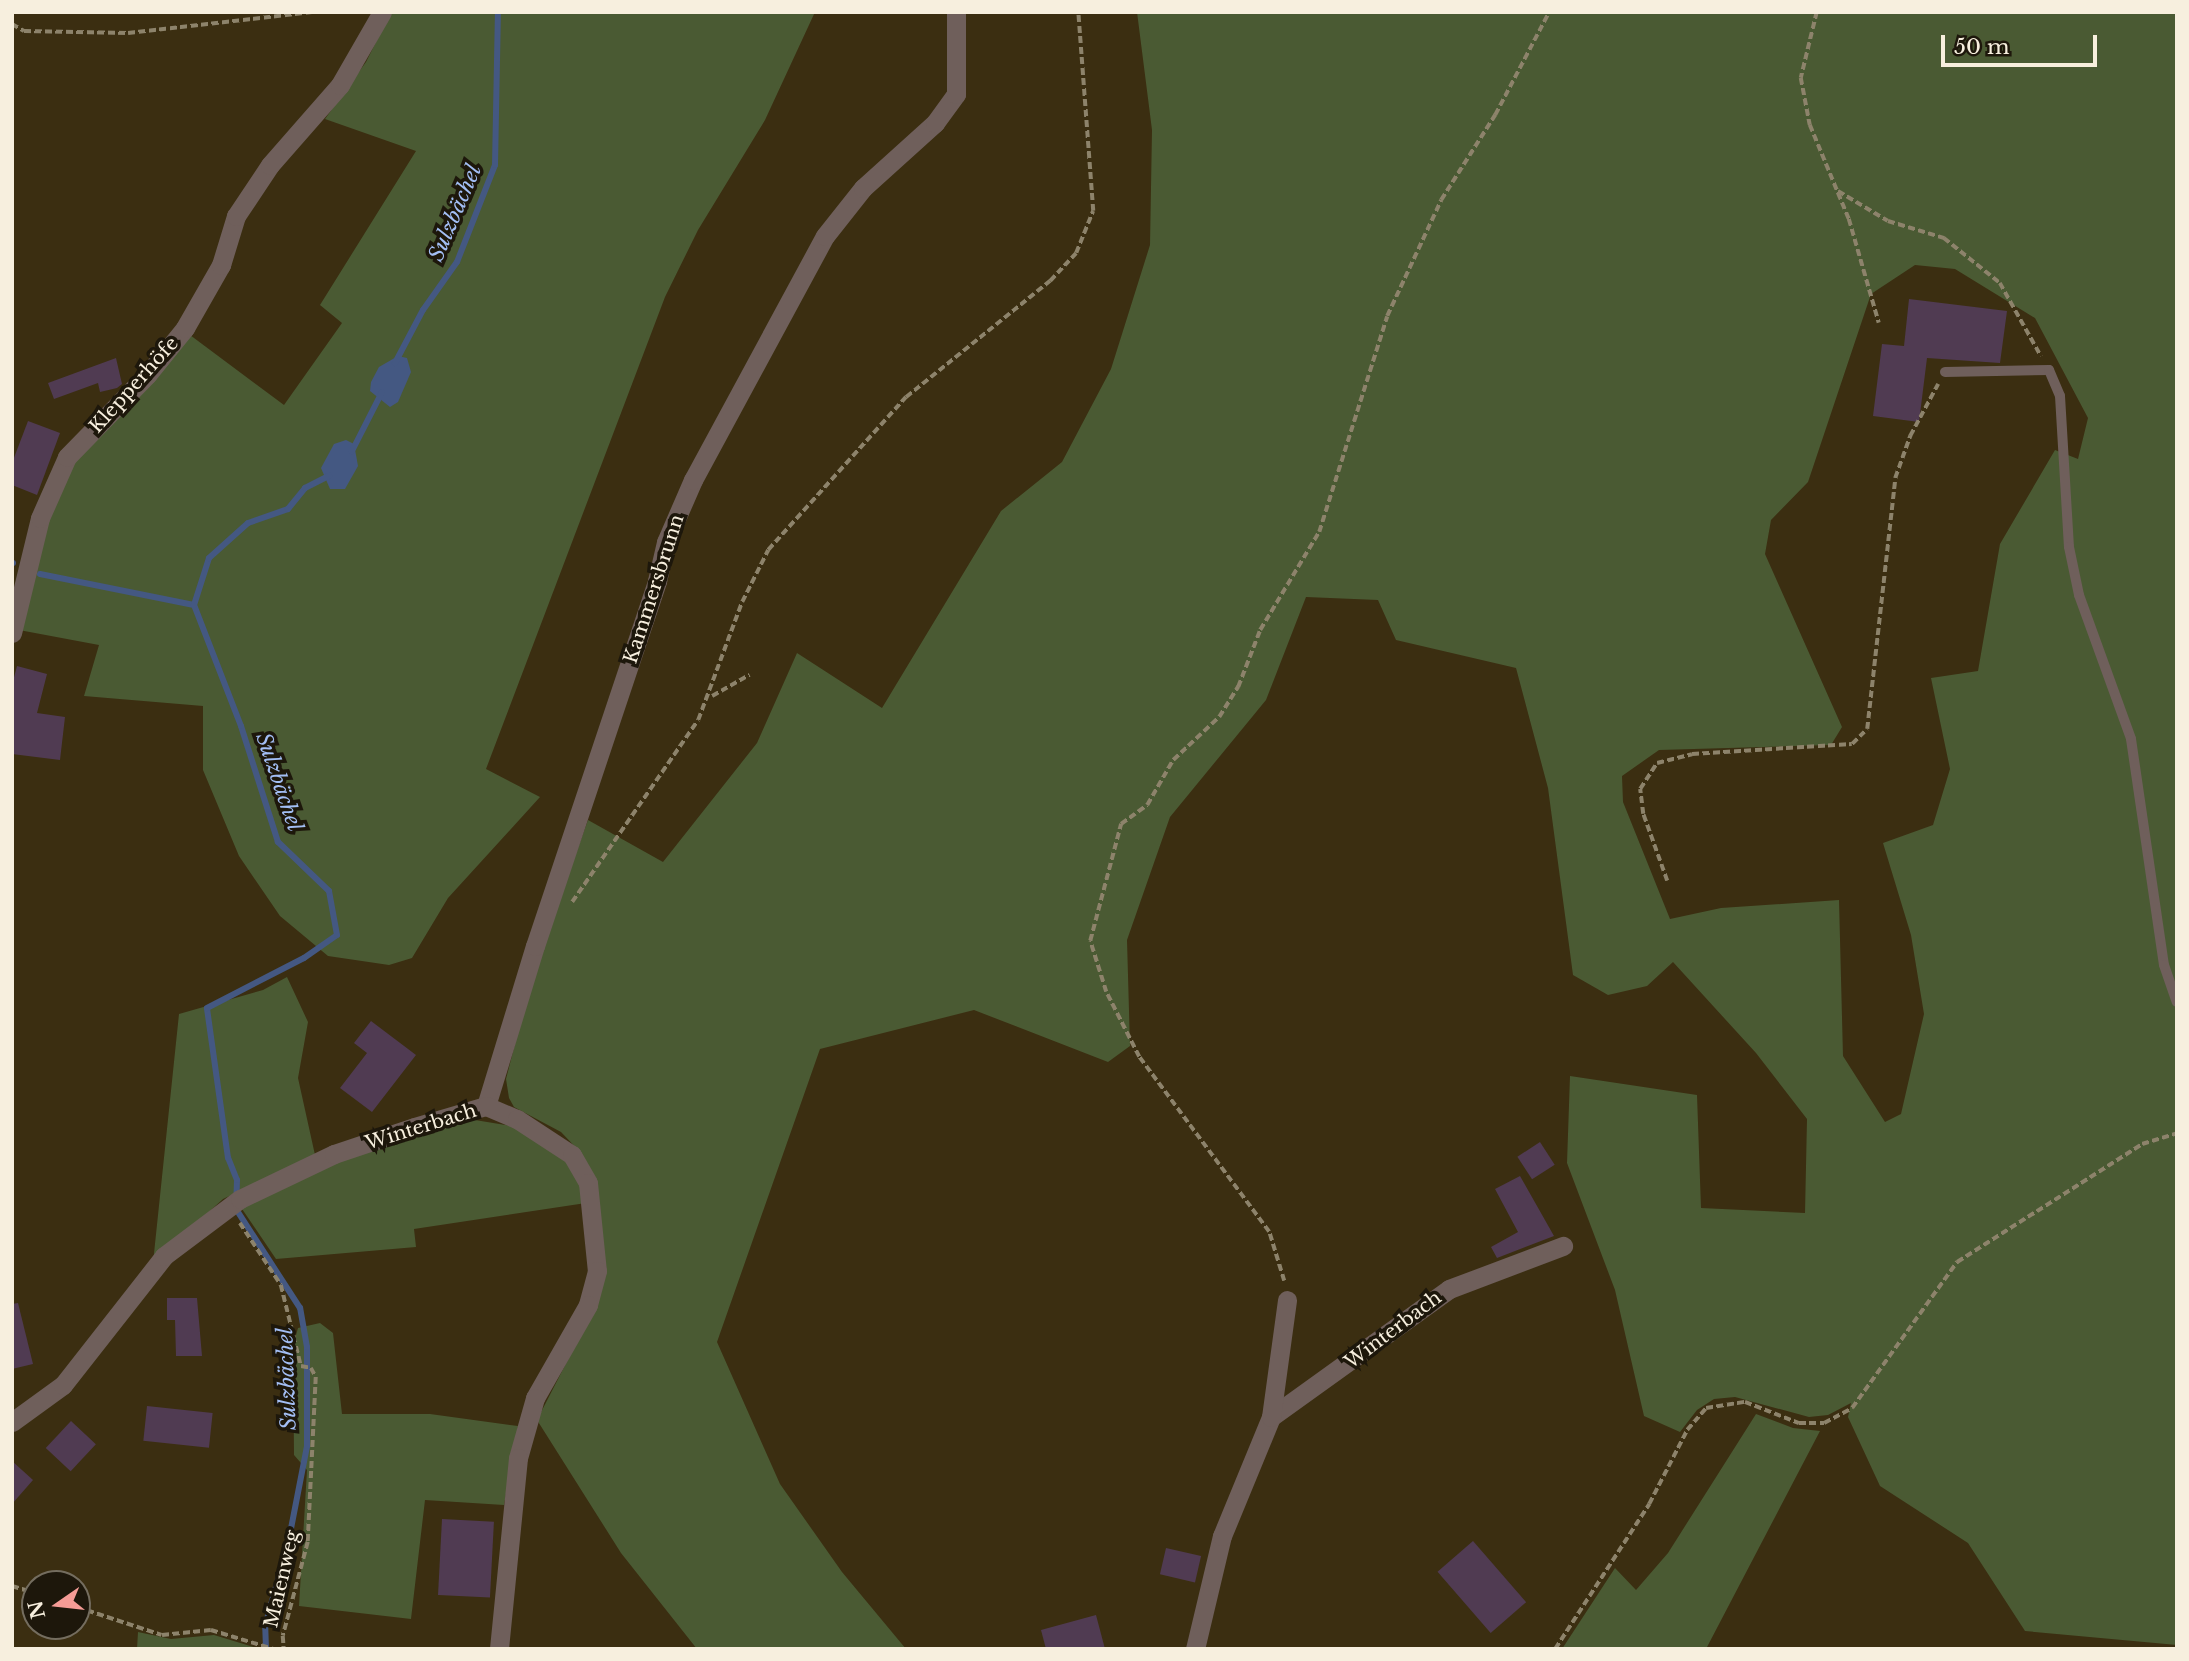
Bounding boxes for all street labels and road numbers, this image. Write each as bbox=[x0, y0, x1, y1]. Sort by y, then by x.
street label: Klepperhöfe bbox=[85, 332, 183, 438]
street label: Kammersbrunn bbox=[619, 512, 689, 666]
street label: Winterbach bbox=[363, 1099, 479, 1155]
street label: Winterbach bbox=[1340, 1286, 1446, 1374]
street label: Maienweg bbox=[260, 1528, 304, 1630]

